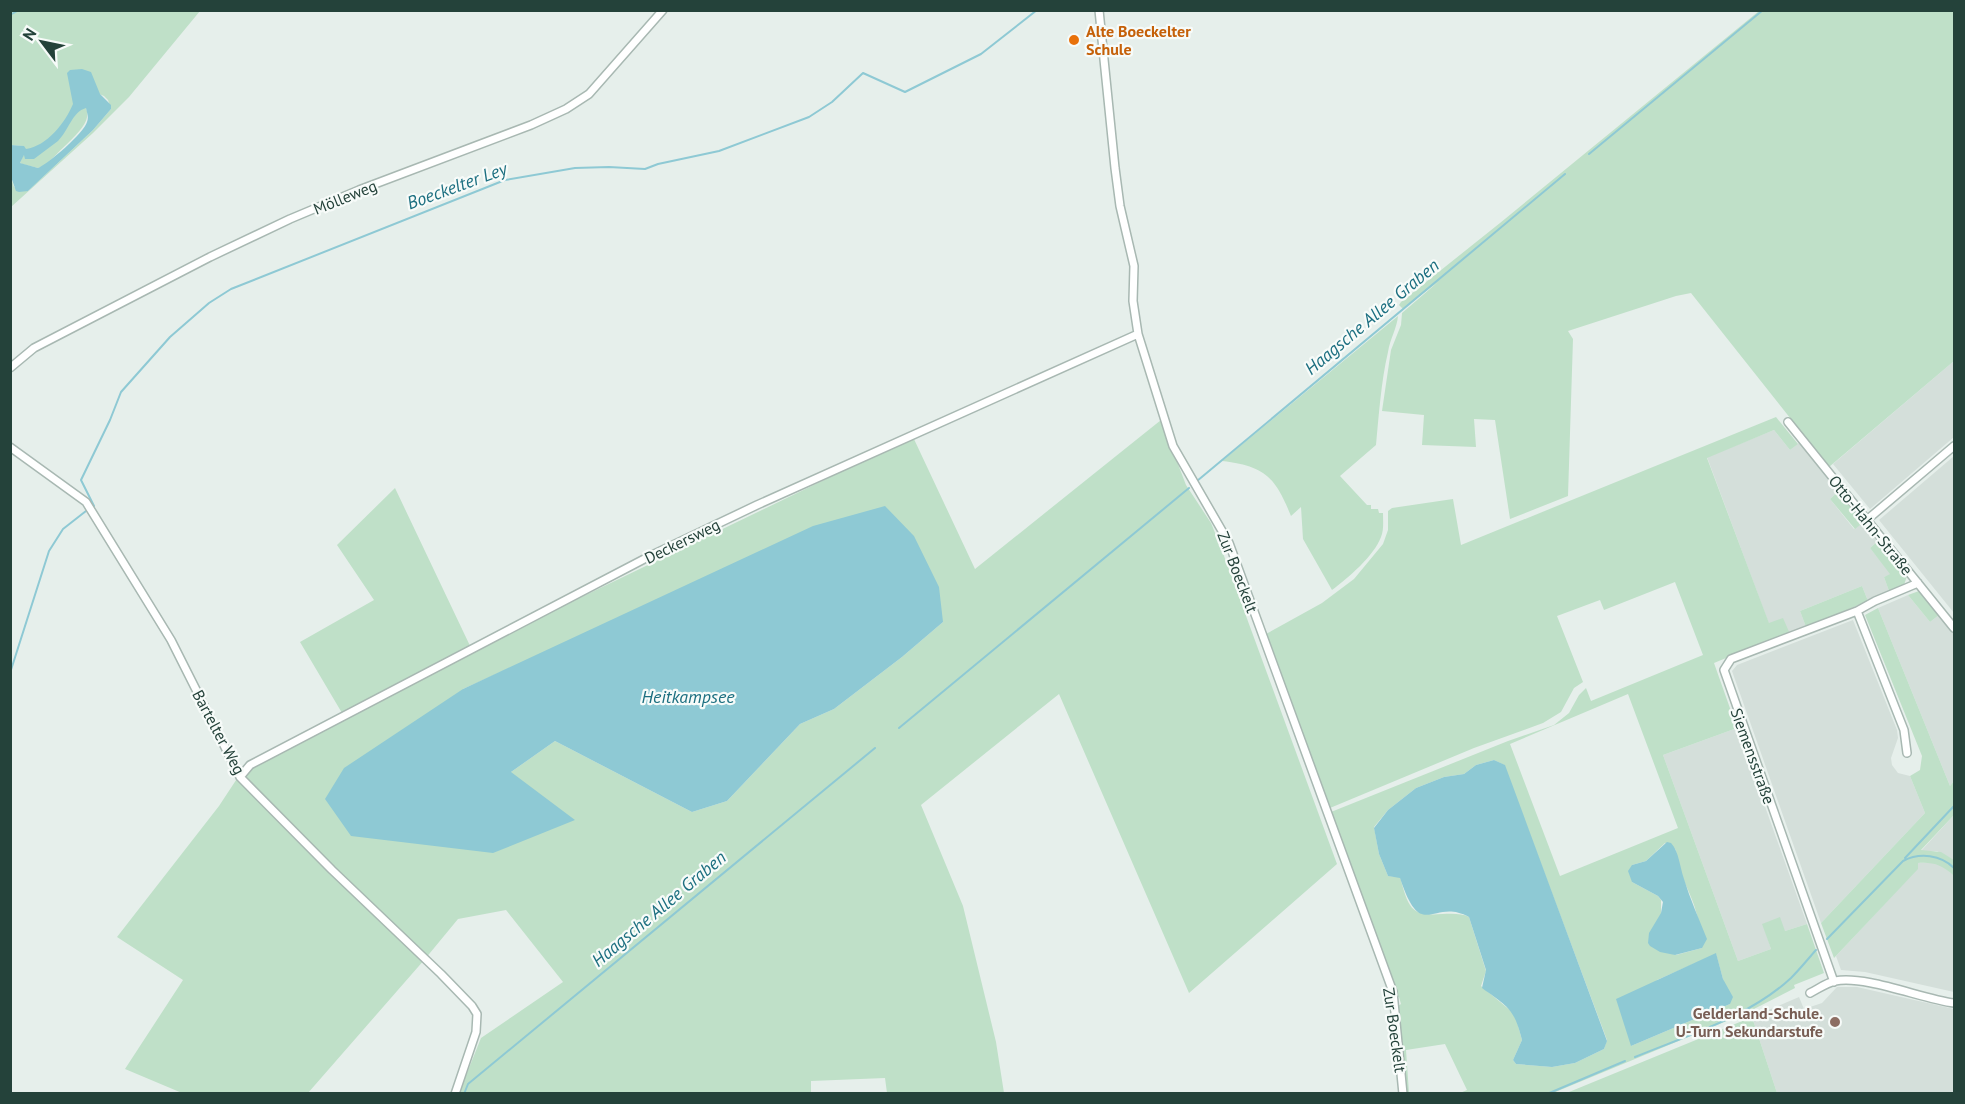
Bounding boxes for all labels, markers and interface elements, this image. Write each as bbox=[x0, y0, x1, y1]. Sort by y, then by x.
north arrow bbox=[12, 12, 72, 72]
place label: Alte Boeckelter Schule bbox=[1086, 21, 1191, 59]
text: N bbox=[18, 24, 41, 44]
marker: Alte Boeckelter Schule bbox=[1067, 33, 1081, 47]
water label: Boeckelter Ley bbox=[404, 156, 511, 214]
street label: Mölleweg bbox=[310, 175, 380, 219]
water label: Haagsche Allee Graben bbox=[1300, 254, 1444, 380]
street label: Otto-Hahn-Straße bbox=[1825, 471, 1917, 579]
street label: Deckersweg bbox=[641, 514, 723, 568]
street label: Zur Boeckelt bbox=[1213, 529, 1263, 616]
water label: Heitkampsee bbox=[641, 685, 735, 708]
street label: Bartelter Weg bbox=[188, 686, 250, 778]
street label: Siemensstraße bbox=[1726, 705, 1780, 807]
water label: Haagsche Allee Graben bbox=[587, 846, 731, 972]
street label: Zur Boeckelt bbox=[1379, 986, 1411, 1074]
place label: Gelderland-Schule. U-Turn Sekundarstufe bbox=[1676, 1003, 1823, 1041]
marker: Gelderland-Schule. U-Turn Sekundarstufe bbox=[1828, 1015, 1842, 1029]

